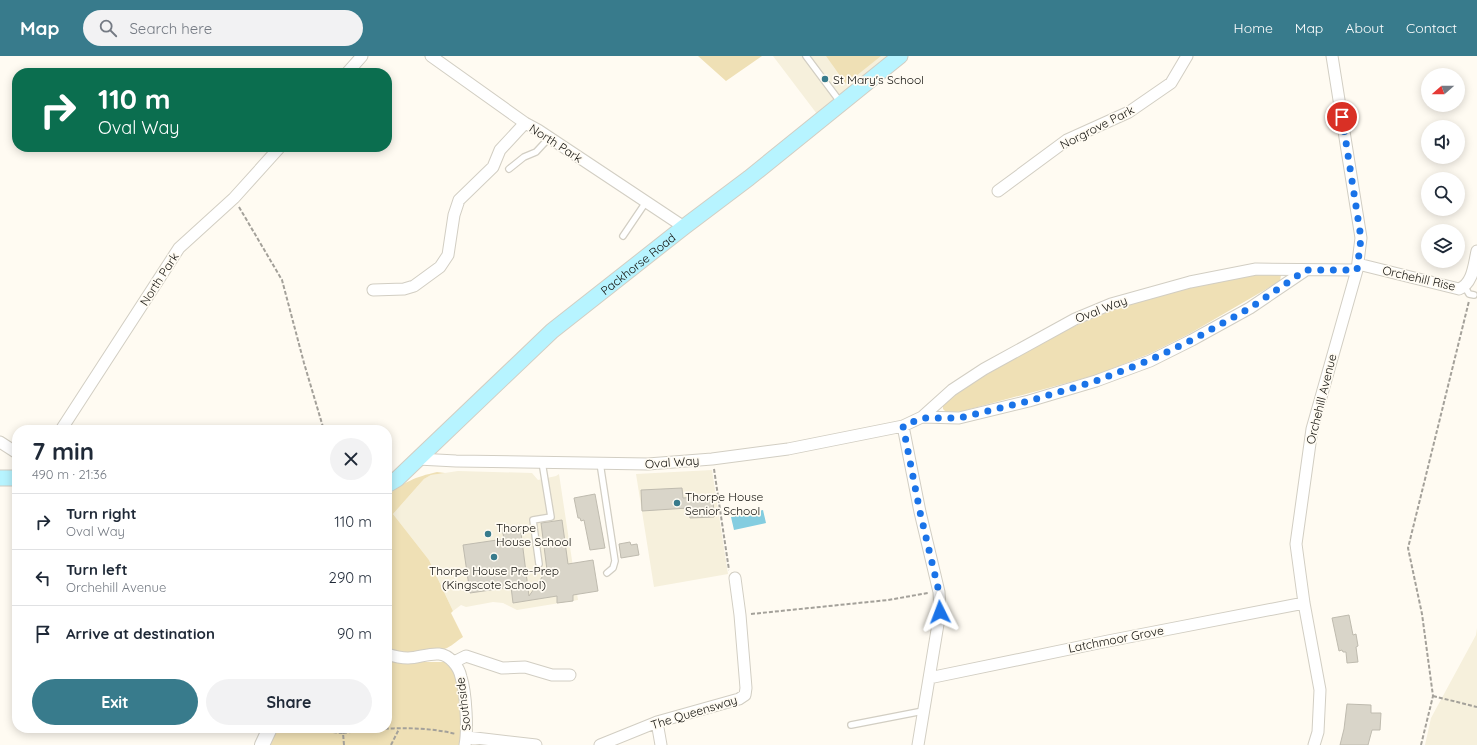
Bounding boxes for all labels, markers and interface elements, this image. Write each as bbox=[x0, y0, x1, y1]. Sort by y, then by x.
search box bbox=[83, 10, 363, 46]
text: Map bbox=[20, 16, 59, 40]
icon: search bbox=[97, 17, 119, 39]
text: Search here bbox=[129, 19, 212, 38]
text: Home bbox=[1234, 19, 1273, 37]
text: Map bbox=[1295, 19, 1323, 37]
text: About bbox=[1345, 19, 1384, 37]
text: Contact bbox=[1406, 19, 1457, 37]
north arrow bbox=[1421, 68, 1465, 112]
map controls bbox=[1421, 68, 1465, 268]
place label: St Mary's School bbox=[833, 72, 924, 87]
marker: St Mary's School bbox=[820, 74, 830, 84]
text: 110 m bbox=[98, 81, 171, 116]
icon: right bbox=[32, 84, 84, 136]
pin bbox=[1325, 100, 1359, 134]
street label: Norgrove Park bbox=[1057, 102, 1137, 152]
icon: arrive bbox=[1331, 106, 1353, 128]
text: Oval Way bbox=[98, 116, 180, 139]
street label: North Park bbox=[527, 120, 585, 166]
button: sound bbox=[1421, 120, 1465, 164]
button: search bbox=[1421, 172, 1465, 216]
button: layers bbox=[1421, 224, 1465, 268]
street label: Packhorse Road bbox=[597, 229, 678, 298]
street label: North Park bbox=[136, 250, 182, 308]
street label: Orchehill Rise bbox=[1381, 262, 1457, 294]
street label: Oval Way bbox=[1073, 292, 1129, 326]
street label: Orchehill Avenue bbox=[1303, 352, 1340, 446]
text: 7 min bbox=[32, 436, 94, 466]
button: close bbox=[330, 438, 372, 480]
street label: Oval Way bbox=[644, 453, 700, 471]
text: 490 m · 21:36 bbox=[32, 466, 107, 482]
place label: Thorpe House Senior School bbox=[685, 489, 764, 518]
marker: Thorpe House Senior School bbox=[672, 498, 682, 508]
text: Turn right bbox=[66, 504, 137, 523]
icon: right bbox=[32, 511, 54, 533]
text: 110 m bbox=[334, 512, 372, 531]
place label: Thorpe House School bbox=[496, 520, 571, 549]
text: Oval Way bbox=[66, 523, 125, 539]
marker: Thorpe House School bbox=[483, 529, 493, 539]
marker: Thorpe House Pre-Prep (Kingscote School) bbox=[489, 552, 499, 562]
text: Turn left bbox=[66, 560, 128, 579]
place label: Thorpe House Pre-Prep (Kingscote School) bbox=[429, 563, 559, 592]
icon: left bbox=[32, 567, 54, 589]
text: 290 m bbox=[329, 568, 372, 587]
text: Orchehill Avenue bbox=[66, 579, 166, 595]
position arrow bbox=[919, 591, 961, 633]
street label: Latchmoor Grove bbox=[1067, 622, 1165, 656]
icon: arrive bbox=[32, 623, 54, 645]
text: Arrive at destination bbox=[66, 624, 215, 643]
text: 90 m bbox=[337, 624, 372, 643]
street label: Southside bbox=[452, 676, 474, 732]
button: Exit bbox=[32, 679, 198, 725]
button: Share bbox=[206, 679, 372, 725]
street label: The Queensway bbox=[649, 692, 739, 732]

